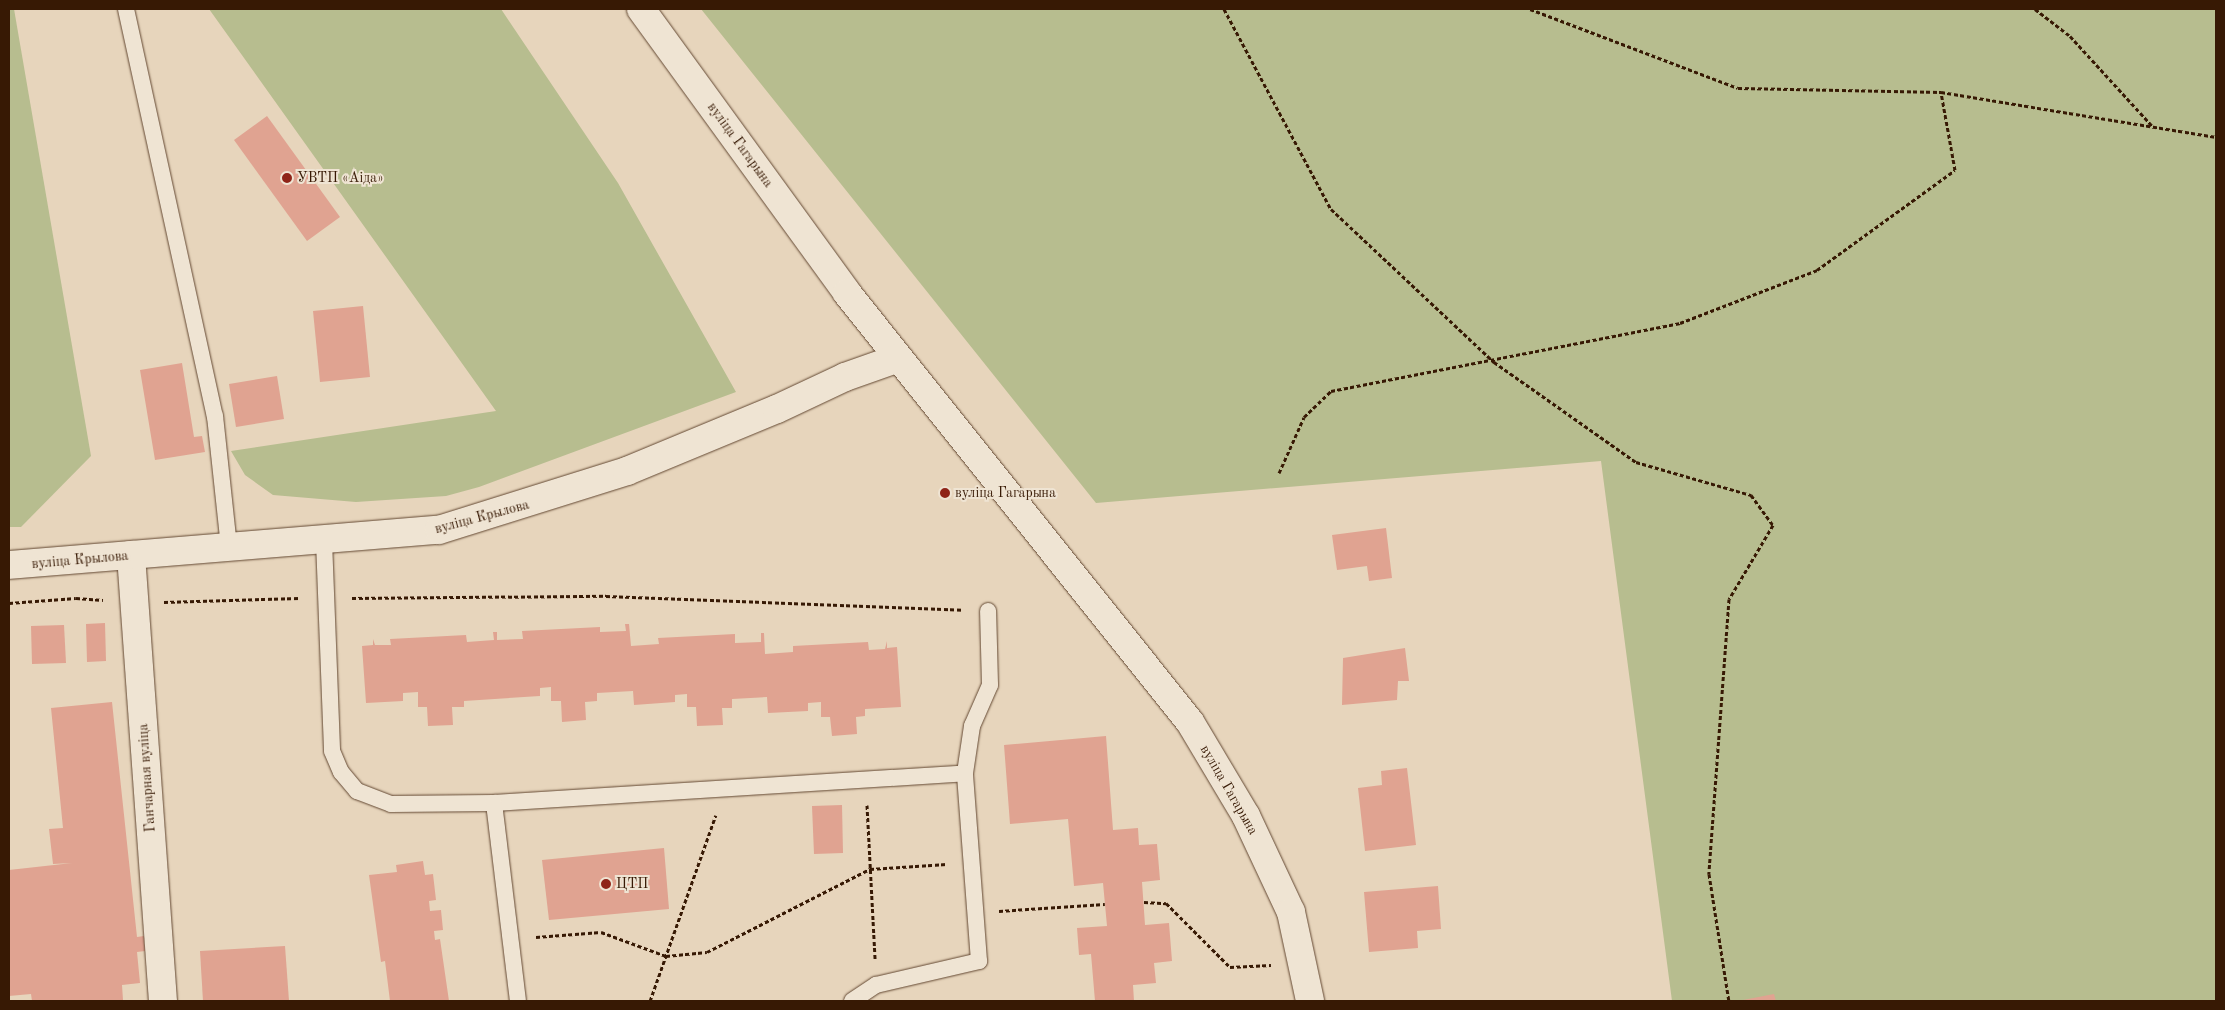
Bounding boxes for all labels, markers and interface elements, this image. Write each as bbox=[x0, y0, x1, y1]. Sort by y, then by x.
street label: вуліца Гагарына bbox=[704, 99, 776, 191]
place label: УВТП «Аіда» bbox=[297, 170, 384, 186]
marker: УВТП «Аіда» bbox=[281, 172, 293, 184]
place label: вуліца Гагарына bbox=[955, 485, 1056, 501]
marker: вуліца Гагарына bbox=[939, 487, 951, 499]
street label: вуліца Крылова bbox=[433, 496, 531, 538]
street label: вуліца Крылова bbox=[31, 547, 129, 573]
street label: Ганчарная вуліца bbox=[135, 723, 159, 833]
street label: вуліца Гагарына bbox=[1197, 742, 1261, 838]
place label: ЦТП bbox=[616, 876, 648, 892]
marker: ЦТП bbox=[600, 878, 612, 890]

